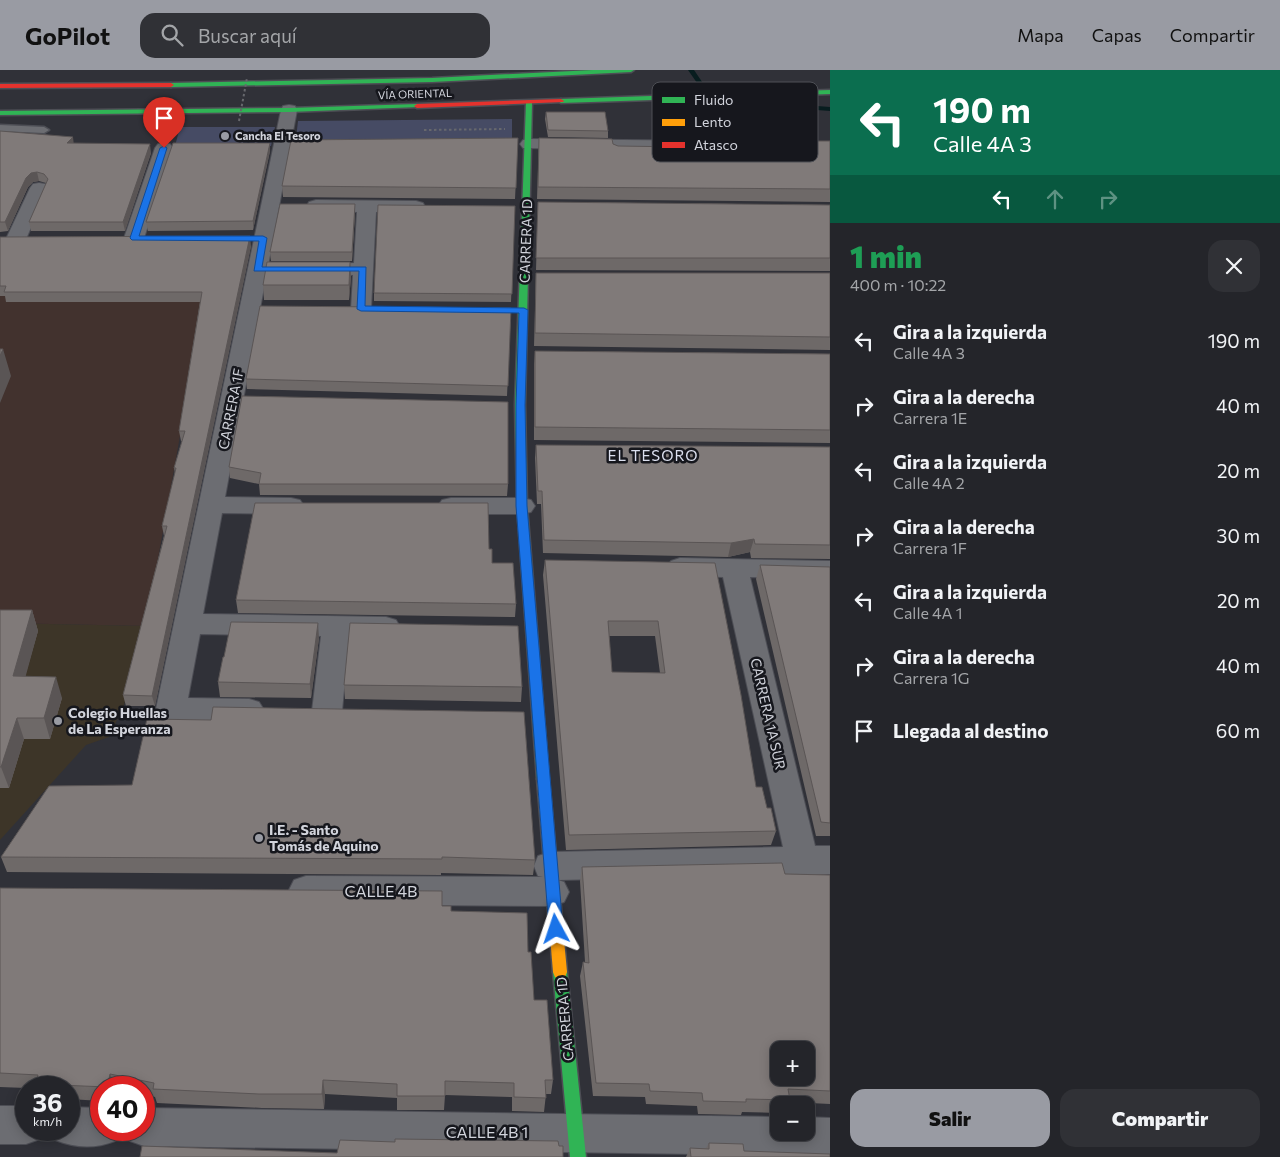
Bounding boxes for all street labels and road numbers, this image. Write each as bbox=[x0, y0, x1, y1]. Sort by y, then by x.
street label: VÍA ORIENTAL bbox=[377, 85, 452, 101]
street label: CARRERA 1D bbox=[516, 199, 535, 283]
street label: CARRERA 1F bbox=[214, 367, 247, 451]
street label: CARRERA 1A SUR bbox=[747, 656, 790, 771]
street label: CALLE 4B bbox=[345, 881, 417, 900]
street label: CARRERA 1D bbox=[552, 976, 577, 1062]
street label: CALLE 4B 1 bbox=[446, 1122, 528, 1141]

